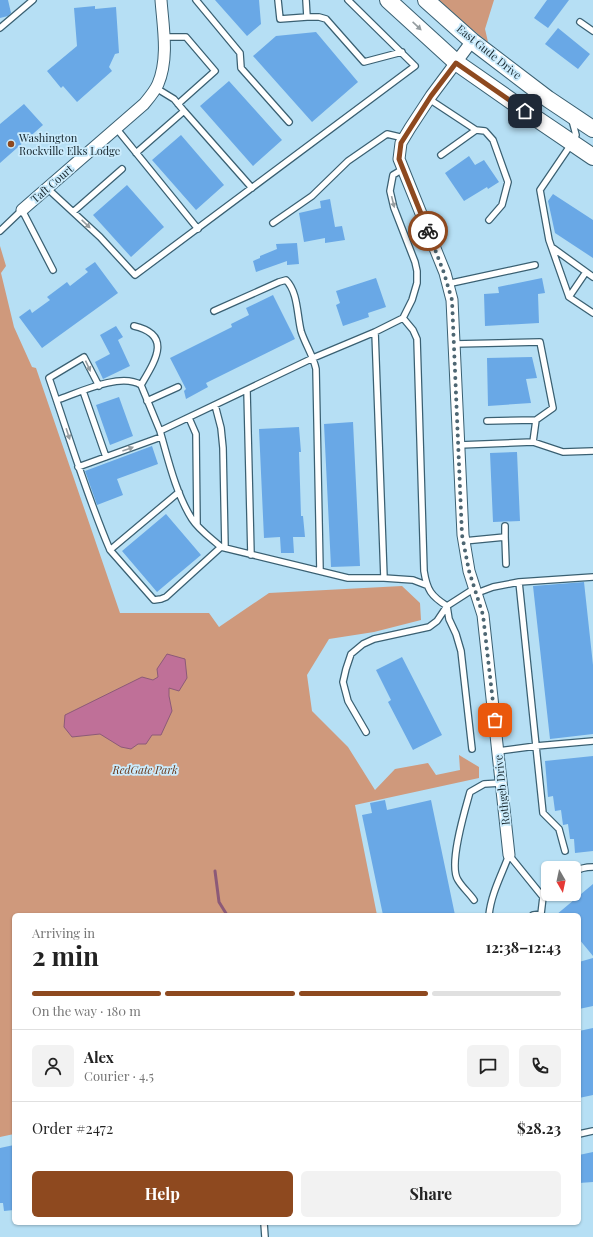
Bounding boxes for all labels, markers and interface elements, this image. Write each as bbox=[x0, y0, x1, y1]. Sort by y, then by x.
street label: East Gude Drive bbox=[454, 21, 525, 83]
one-way arrow bbox=[412, 22, 422, 31]
pin bbox=[508, 94, 542, 128]
icon: home bbox=[514, 100, 536, 122]
place label: Washington Rockville Elks Lodge bbox=[18, 130, 121, 158]
marker: Washington Rockville Elks Lodge bbox=[6, 139, 16, 149]
street label: Taft Court bbox=[27, 161, 76, 206]
one-way arrow bbox=[390, 196, 396, 208]
courier bbox=[408, 211, 448, 251]
one-way arrow bbox=[81, 219, 91, 229]
icon: bike bbox=[417, 220, 439, 242]
one-way arrow bbox=[85, 360, 91, 372]
one-way arrow bbox=[65, 428, 71, 440]
one-way arrow bbox=[123, 446, 135, 452]
pin bbox=[478, 703, 512, 737]
icon: bag bbox=[484, 709, 506, 731]
street label: Rothgeb Drive bbox=[490, 754, 513, 826]
park label: RedGate Park bbox=[111, 762, 178, 777]
north arrow bbox=[541, 861, 581, 901]
map controls bbox=[541, 861, 581, 901]
text: Arriving in bbox=[32, 924, 95, 941]
text: 12:38–12:43 bbox=[486, 937, 561, 957]
text: 2 min bbox=[32, 938, 99, 973]
text: On the way · 180 m bbox=[32, 1002, 141, 1019]
button: person bbox=[32, 1045, 74, 1087]
button: chat bbox=[467, 1045, 509, 1087]
button: phone bbox=[519, 1045, 561, 1087]
text: Alex bbox=[84, 1047, 114, 1067]
text: Courier · 4.5 bbox=[84, 1067, 154, 1084]
text: Order #2472 bbox=[32, 1118, 113, 1138]
text: $28.23 bbox=[517, 1118, 561, 1138]
button: Help bbox=[32, 1171, 293, 1217]
button: Share bbox=[301, 1171, 561, 1217]

